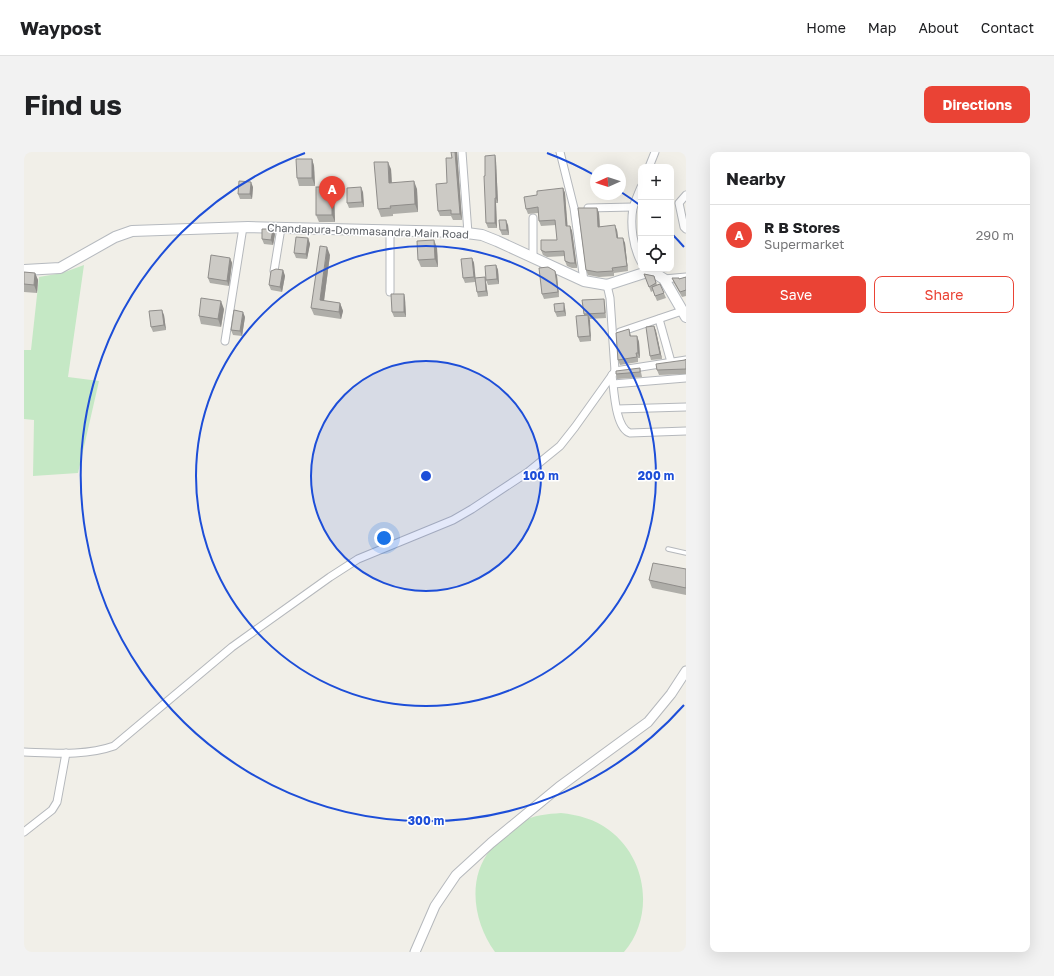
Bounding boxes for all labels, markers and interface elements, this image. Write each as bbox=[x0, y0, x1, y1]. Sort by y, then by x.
text: Waypost bbox=[20, 16, 101, 39]
text: Home bbox=[806, 19, 846, 36]
text: Map bbox=[868, 19, 896, 36]
text: About bbox=[918, 19, 959, 36]
text: Contact bbox=[981, 19, 1034, 36]
button: Directions bbox=[924, 86, 1030, 123]
text: Find us bbox=[24, 88, 122, 121]
north arrow bbox=[590, 164, 626, 200]
map controls bbox=[638, 164, 674, 272]
button: + bbox=[638, 164, 674, 200]
text: Nearby bbox=[726, 168, 786, 189]
pin: A bbox=[319, 176, 345, 209]
button: − bbox=[638, 200, 674, 236]
text: R B Stores bbox=[764, 218, 840, 236]
street label: Chandapura-Dommasandra Main Road bbox=[267, 220, 469, 241]
text: A bbox=[734, 227, 744, 243]
text: 290 m bbox=[976, 227, 1014, 243]
button: locate bbox=[638, 236, 674, 272]
text: Supermarket bbox=[764, 236, 845, 252]
button: Save bbox=[726, 276, 866, 313]
button: Share bbox=[874, 276, 1014, 313]
text: 100 m bbox=[523, 468, 559, 483]
text: 200 m bbox=[638, 468, 674, 483]
centre of rings bbox=[419, 469, 433, 483]
your location bbox=[374, 528, 394, 548]
text: 300 m bbox=[408, 813, 444, 828]

